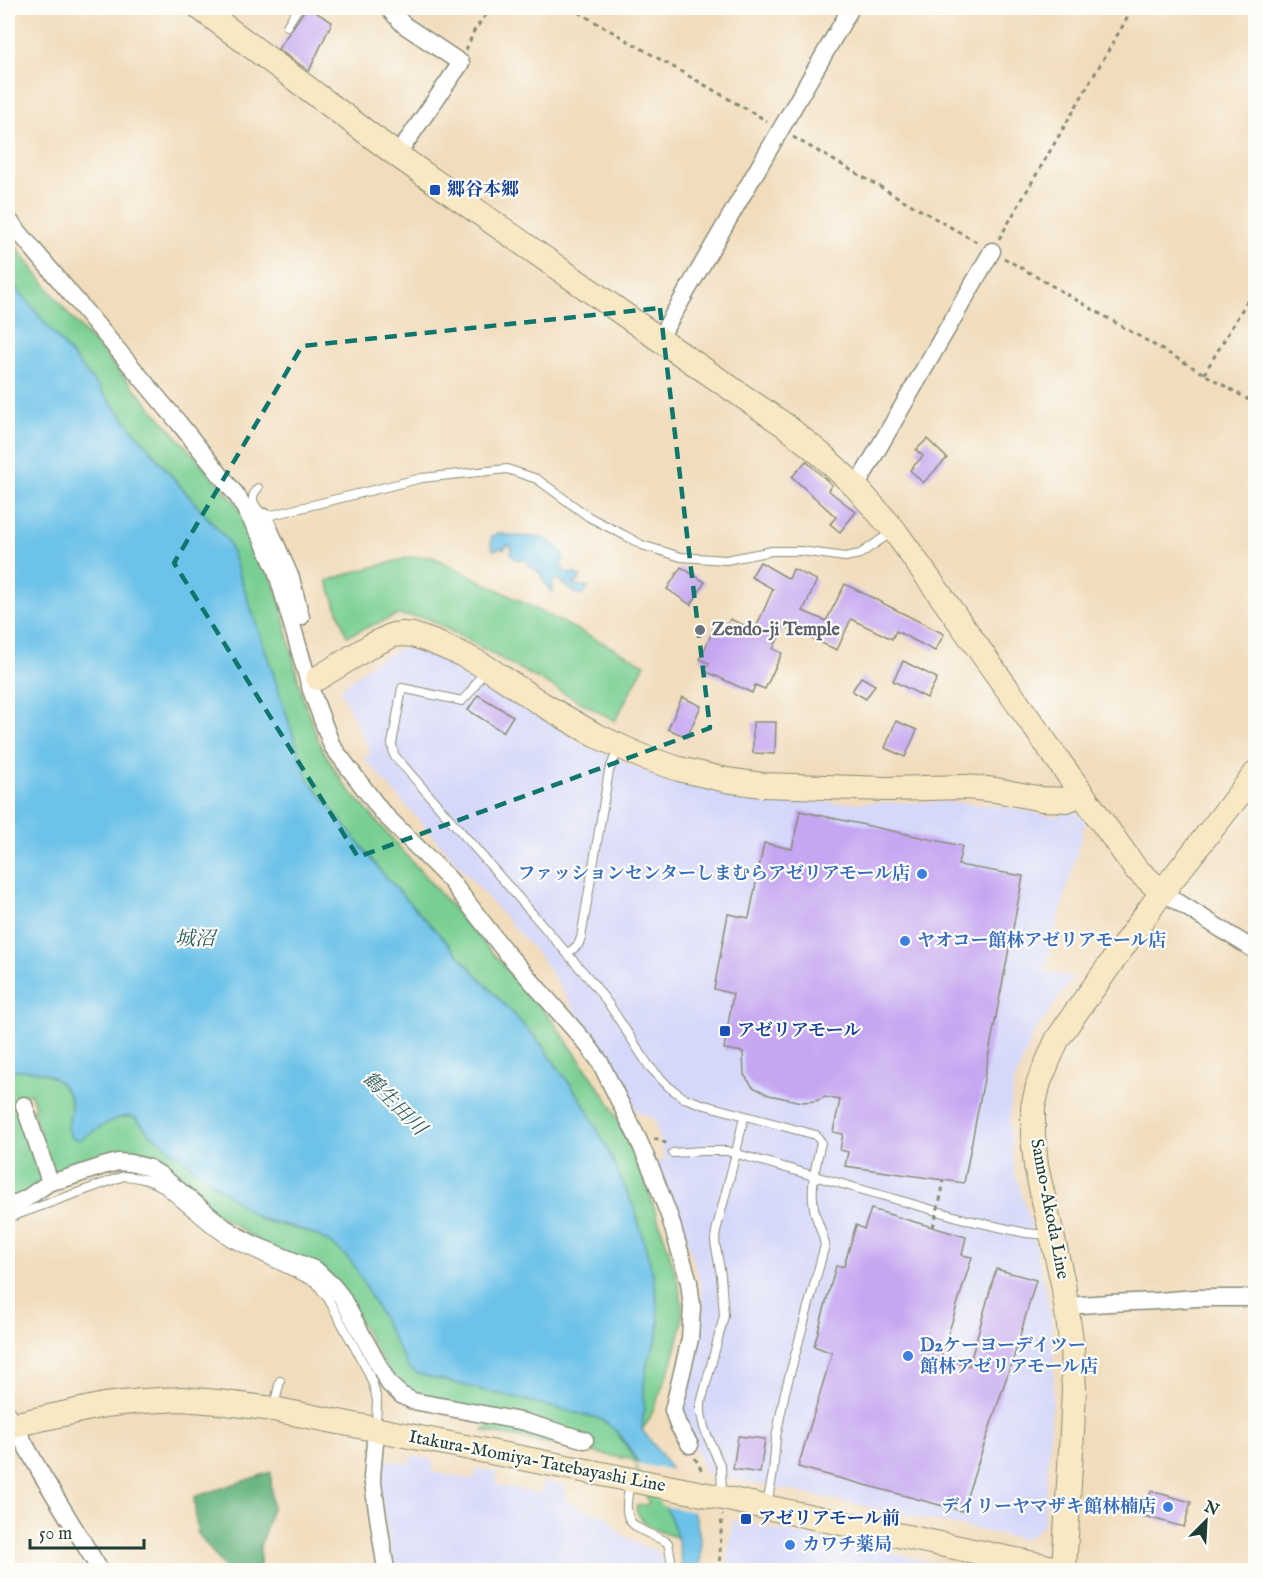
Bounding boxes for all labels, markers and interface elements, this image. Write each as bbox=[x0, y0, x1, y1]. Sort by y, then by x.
place label: 郷谷本郷 bbox=[447, 179, 519, 202]
marker: 郷谷本郷 bbox=[428, 183, 442, 197]
place label: Zendo-ji Temple bbox=[712, 619, 840, 642]
marker: Zendo-ji Temple bbox=[693, 623, 707, 637]
place label: ファッションセンターしまむらアゼリアモール店 bbox=[517, 863, 910, 886]
marker: ファッションセンターしまむらアゼリアモール店 bbox=[915, 867, 929, 881]
water label: 城沼 bbox=[175, 927, 218, 952]
place label: ヤオコー館林アゼリアモール店 bbox=[917, 930, 1166, 953]
marker: ヤオコー館林アゼリアモール店 bbox=[898, 934, 912, 948]
place label: アゼリアモール bbox=[737, 1020, 861, 1043]
marker: アゼリアモール bbox=[718, 1024, 732, 1038]
water label: 鶴生田川 bbox=[357, 1067, 433, 1143]
street label: Sanno-Akoda Line bbox=[1024, 1137, 1074, 1281]
place label: D2ケーヨーデイツー 館林アゼリアモール店 bbox=[920, 1335, 1098, 1379]
marker: D2ケーヨーデイツー 館林アゼリアモール店 bbox=[901, 1349, 915, 1363]
street label: Itakura-Momiya-Tatebayashi Line bbox=[407, 1426, 667, 1498]
north arrow bbox=[1176, 1491, 1236, 1551]
place label: デイリーヤマザキ館林楠店 bbox=[941, 1496, 1156, 1519]
text: N bbox=[1200, 1497, 1222, 1521]
marker: デイリーヤマザキ館林楠店 bbox=[1161, 1500, 1175, 1514]
place label: アゼリアモール前 bbox=[758, 1508, 900, 1531]
scale bar bbox=[30, 1512, 144, 1550]
marker: アゼリアモール前 bbox=[739, 1512, 753, 1526]
text: 50 m bbox=[39, 1523, 72, 1546]
place label: カワチ薬局 bbox=[802, 1534, 892, 1557]
marker: カワチ薬局 bbox=[783, 1538, 797, 1552]

